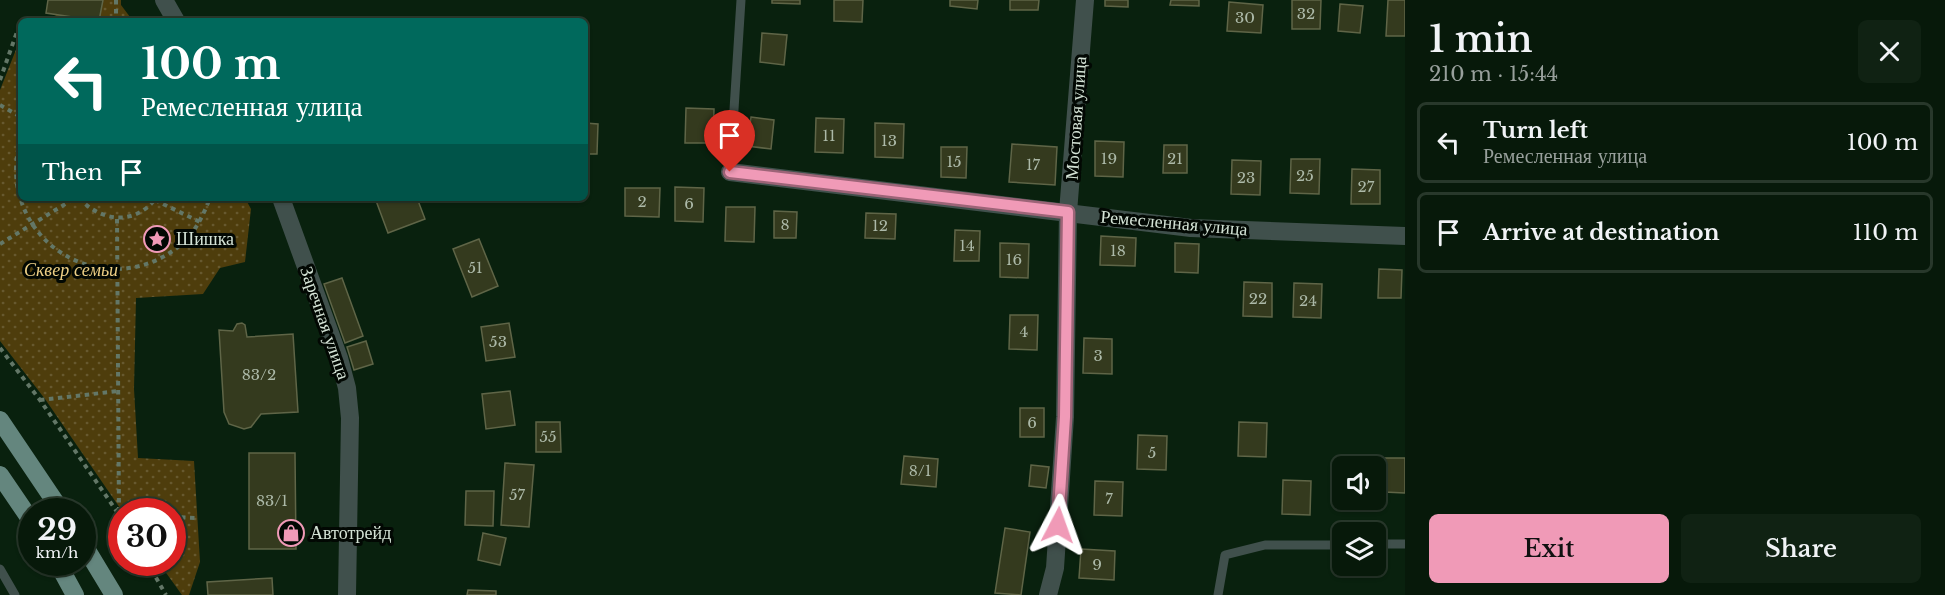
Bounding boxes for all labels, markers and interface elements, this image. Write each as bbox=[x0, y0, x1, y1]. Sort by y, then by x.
house number: 32 bbox=[1297, 4, 1315, 23]
house number: 30 bbox=[1235, 8, 1255, 27]
text: 1 min bbox=[1429, 17, 1533, 62]
button: close bbox=[1858, 20, 1921, 83]
text: 100 m bbox=[141, 38, 280, 90]
icon: left bbox=[42, 42, 120, 120]
street label: Мостовая улица bbox=[1061, 55, 1091, 180]
text: 210 m · 15:44 bbox=[1429, 62, 1558, 86]
text: Ремесленная улица bbox=[141, 90, 363, 123]
pin bbox=[704, 110, 755, 172]
text: Turn left bbox=[1483, 117, 1588, 144]
icon: arrive bbox=[713, 119, 746, 152]
house number: 11 bbox=[822, 126, 836, 145]
icon: left bbox=[1432, 126, 1465, 159]
text: 100 m bbox=[1847, 129, 1918, 156]
house number: 13 bbox=[881, 131, 897, 150]
text: Ремесленная улица bbox=[1483, 144, 1647, 168]
house number: 19 bbox=[1101, 149, 1117, 168]
house number: 21 bbox=[1167, 149, 1183, 168]
house number: 15 bbox=[946, 152, 962, 171]
house number: 17 bbox=[1026, 155, 1041, 174]
icon: arrive bbox=[115, 156, 148, 189]
text: Then bbox=[42, 159, 103, 186]
house number: 25 bbox=[1296, 166, 1314, 185]
house number: 23 bbox=[1237, 168, 1255, 187]
house number: 27 bbox=[1358, 177, 1375, 196]
house number: 2 bbox=[637, 192, 647, 211]
house number: 6 bbox=[684, 194, 694, 213]
street label: Ремесленная улица bbox=[1099, 206, 1249, 240]
house number: 8 bbox=[780, 215, 790, 234]
house number: 12 bbox=[872, 216, 888, 235]
icon: arrive bbox=[1432, 216, 1465, 249]
text: Arrive at destination bbox=[1483, 219, 1720, 246]
text: 110 m bbox=[1853, 219, 1918, 246]
place icon: Шишка bbox=[142, 224, 172, 254]
place label: Шишка bbox=[176, 228, 234, 250]
house number: 14 bbox=[959, 236, 975, 255]
house number: 18 bbox=[1110, 241, 1126, 260]
house number: 16 bbox=[1006, 250, 1022, 269]
house number: 51 bbox=[467, 258, 483, 277]
park label: Сквер семьи bbox=[24, 259, 118, 281]
street label: Заречная улица bbox=[295, 264, 355, 382]
house number: 22 bbox=[1249, 289, 1267, 308]
house number: 24 bbox=[1299, 291, 1317, 310]
house number: 4 bbox=[1020, 322, 1028, 341]
house number: 53 bbox=[489, 332, 507, 351]
house number: 3 bbox=[1093, 346, 1103, 365]
house number: 83/2 bbox=[242, 365, 276, 384]
house number: 6 bbox=[1027, 413, 1037, 432]
house number: 55 bbox=[539, 427, 557, 446]
house number: 5 bbox=[1148, 443, 1156, 462]
map controls bbox=[1332, 456, 1386, 576]
button: sound bbox=[1332, 456, 1386, 510]
house number: 8/1 bbox=[909, 461, 931, 480]
house number: 57 bbox=[509, 485, 525, 504]
house number: 7 bbox=[1105, 489, 1113, 508]
house number: 83/1 bbox=[256, 491, 288, 510]
position arrow bbox=[1026, 493, 1090, 557]
speed limit sign: 30 bbox=[108, 498, 186, 576]
text: 29 bbox=[37, 511, 77, 548]
button: Exit bbox=[1429, 514, 1669, 583]
button: Share bbox=[1681, 514, 1921, 583]
shop icon: Автотрейд bbox=[276, 518, 306, 548]
place label: Автотрейд bbox=[310, 522, 391, 544]
button: layers bbox=[1332, 522, 1386, 576]
text: km/h bbox=[36, 543, 78, 562]
house number: 9 bbox=[1092, 555, 1102, 574]

